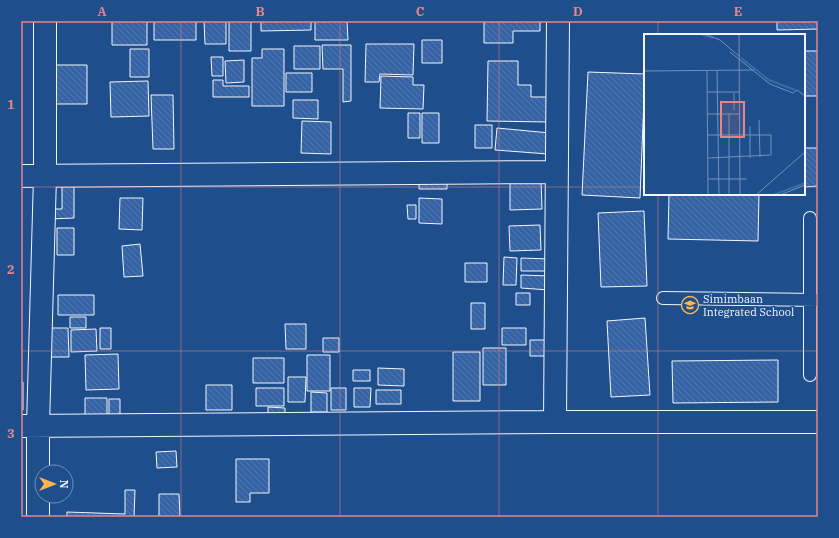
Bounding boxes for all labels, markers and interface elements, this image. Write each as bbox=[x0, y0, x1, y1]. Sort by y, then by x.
text: A bbox=[97, 3, 107, 20]
text: B bbox=[255, 3, 265, 20]
text: C bbox=[416, 3, 425, 20]
text: D bbox=[573, 3, 583, 20]
text: E bbox=[734, 3, 742, 20]
inset map bbox=[644, 34, 805, 195]
text: 1 bbox=[7, 96, 15, 113]
text: 2 bbox=[7, 261, 15, 278]
place label: Simimbaan Integrated School bbox=[703, 292, 794, 319]
school or university icon: Simimbaan Integrated School bbox=[680, 295, 700, 315]
text: 3 bbox=[7, 425, 15, 442]
north arrow bbox=[34, 464, 74, 504]
text: N bbox=[57, 480, 71, 489]

